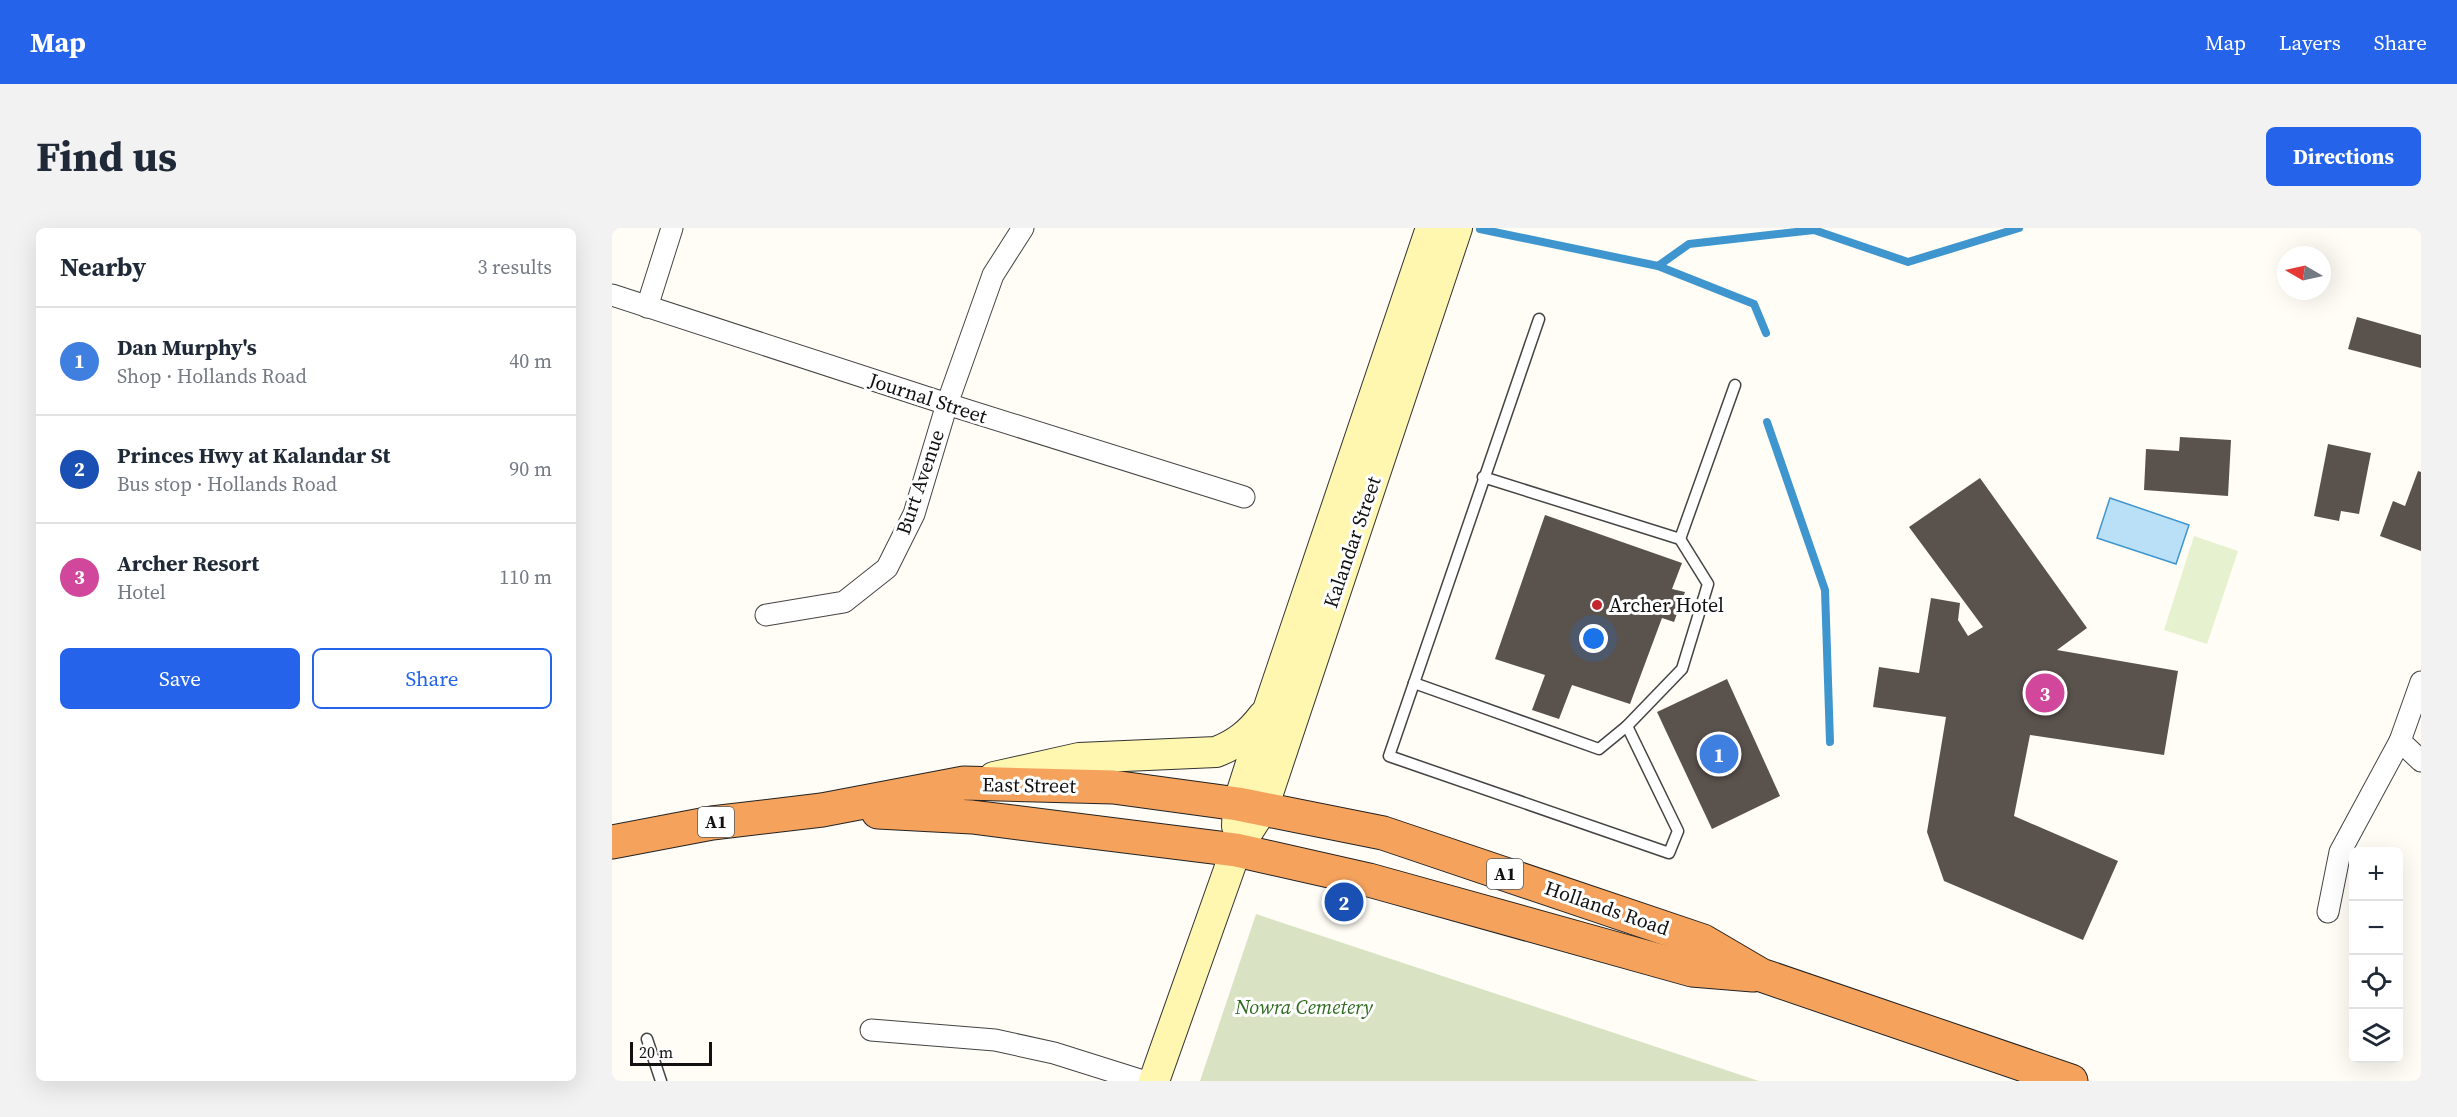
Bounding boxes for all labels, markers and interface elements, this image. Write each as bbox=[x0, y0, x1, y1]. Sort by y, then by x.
text: Map bbox=[30, 23, 86, 61]
text: Map bbox=[2205, 28, 2246, 57]
text: Layers bbox=[2279, 28, 2341, 57]
text: Share bbox=[2374, 28, 2427, 57]
text: Find us bbox=[36, 127, 177, 185]
button: Directions bbox=[2266, 127, 2421, 186]
north arrow bbox=[2277, 246, 2331, 300]
text: Nearby bbox=[60, 249, 146, 285]
text: 3 results bbox=[477, 253, 552, 281]
text: Dan Murphy's bbox=[117, 332, 257, 362]
text: 1 bbox=[74, 347, 85, 375]
text: 40 m bbox=[509, 347, 552, 375]
text: Shop · Hollands Road bbox=[117, 362, 307, 390]
street label: Journal Street bbox=[864, 365, 991, 430]
street label: Burt Avenue bbox=[889, 426, 951, 538]
text: Princes Hwy at Kalandar St bbox=[117, 440, 390, 470]
text: 2 bbox=[74, 455, 85, 483]
text: 90 m bbox=[509, 455, 552, 483]
text: Bus stop · Hollands Road bbox=[117, 470, 337, 498]
street label: Kalandar Street bbox=[1316, 472, 1388, 611]
text: Archer Resort bbox=[117, 548, 259, 578]
text: 3 bbox=[74, 563, 85, 591]
text: 110 m bbox=[499, 563, 552, 591]
text: Hotel bbox=[117, 578, 166, 606]
place label: Archer Hotel bbox=[1609, 591, 1724, 619]
marker: Archer Hotel bbox=[1590, 598, 1604, 612]
your location bbox=[1579, 624, 1608, 653]
button: Save bbox=[60, 648, 300, 709]
button: Share bbox=[312, 648, 552, 709]
pin: 3 bbox=[2026, 670, 2064, 716]
pin: 1 bbox=[1700, 732, 1738, 776]
street label: East Street bbox=[982, 770, 1077, 800]
road number: A1 bbox=[698, 807, 734, 837]
map controls bbox=[2349, 847, 2403, 1063]
button: + bbox=[2349, 847, 2403, 901]
road number: A1 bbox=[1487, 859, 1523, 889]
street label: Hollands Road bbox=[1541, 874, 1674, 943]
pin: 2 bbox=[1324, 880, 1364, 924]
button: − bbox=[2349, 901, 2403, 955]
button: locate bbox=[2349, 955, 2403, 1009]
park label: Nowra Cemetery bbox=[1234, 993, 1373, 1021]
button: layers bbox=[2349, 1009, 2403, 1063]
scale bar bbox=[630, 1039, 712, 1066]
text: 20 m bbox=[639, 1041, 673, 1063]

